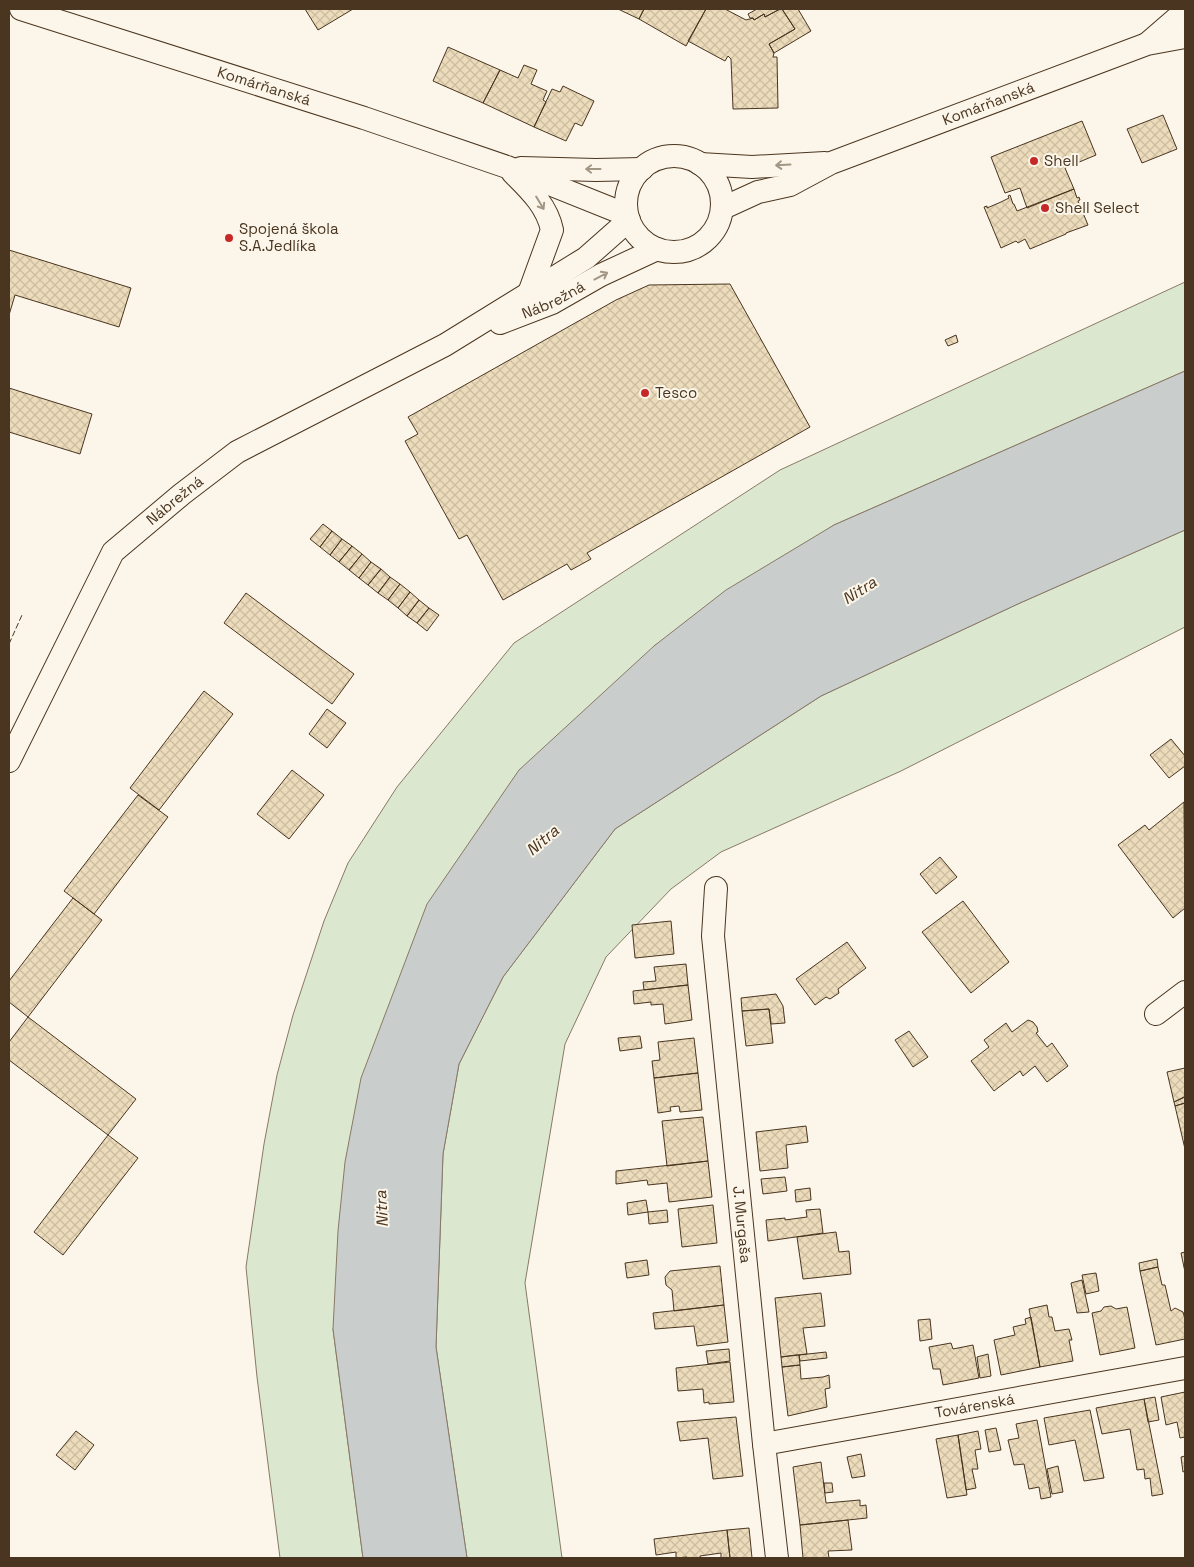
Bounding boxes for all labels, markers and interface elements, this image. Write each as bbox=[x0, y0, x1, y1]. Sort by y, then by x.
street label: Komárňanská bbox=[215, 62, 314, 110]
street label: Komárňanská bbox=[940, 77, 1037, 129]
place label: Shell bbox=[1044, 151, 1079, 170]
marker: Shell bbox=[1028, 155, 1040, 167]
one-way arrow bbox=[775, 161, 791, 170]
one-way arrow bbox=[585, 164, 602, 174]
one-way arrow bbox=[535, 196, 545, 211]
place label: Shell Select bbox=[1055, 198, 1140, 217]
marker: Shell Select bbox=[1039, 202, 1051, 214]
place label: Spojená škola S.A.Jedlíka bbox=[239, 219, 339, 255]
marker: Spojená škola S.A.Jedlíka bbox=[223, 232, 235, 244]
one-way arrow bbox=[593, 270, 608, 280]
street label: Nábrežná bbox=[519, 276, 588, 323]
place label: Tesco bbox=[655, 383, 697, 402]
marker: Tesco bbox=[639, 387, 651, 399]
street label: Nábrežná bbox=[142, 471, 207, 529]
water label: Nitra bbox=[838, 571, 881, 609]
water label: Nitra bbox=[522, 820, 564, 860]
street label: J. Murgaša bbox=[729, 1185, 756, 1264]
water label: Nitra bbox=[370, 1189, 393, 1228]
street label: Továrenská bbox=[933, 1389, 1016, 1422]

